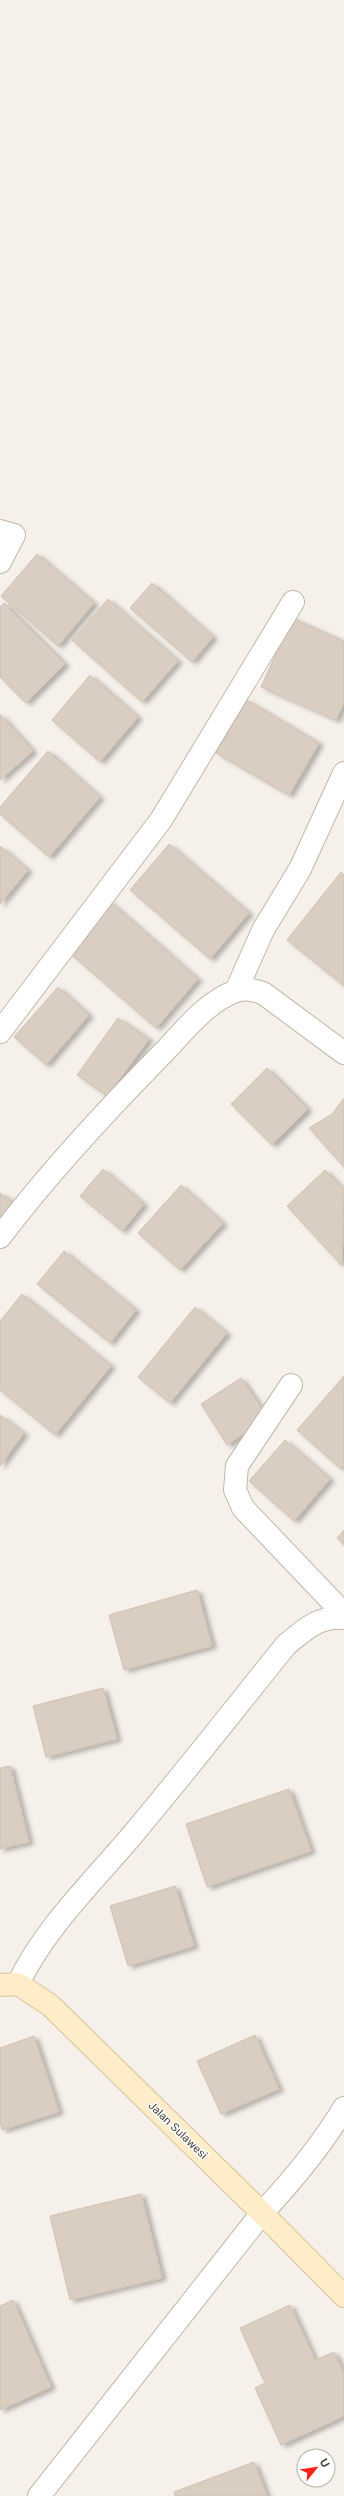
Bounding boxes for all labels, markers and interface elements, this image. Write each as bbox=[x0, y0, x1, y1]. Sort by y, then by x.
street label: Jalan Sulawesi bbox=[145, 2098, 211, 2162]
north arrow bbox=[296, 2448, 336, 2488]
text: U bbox=[317, 2456, 333, 2470]

